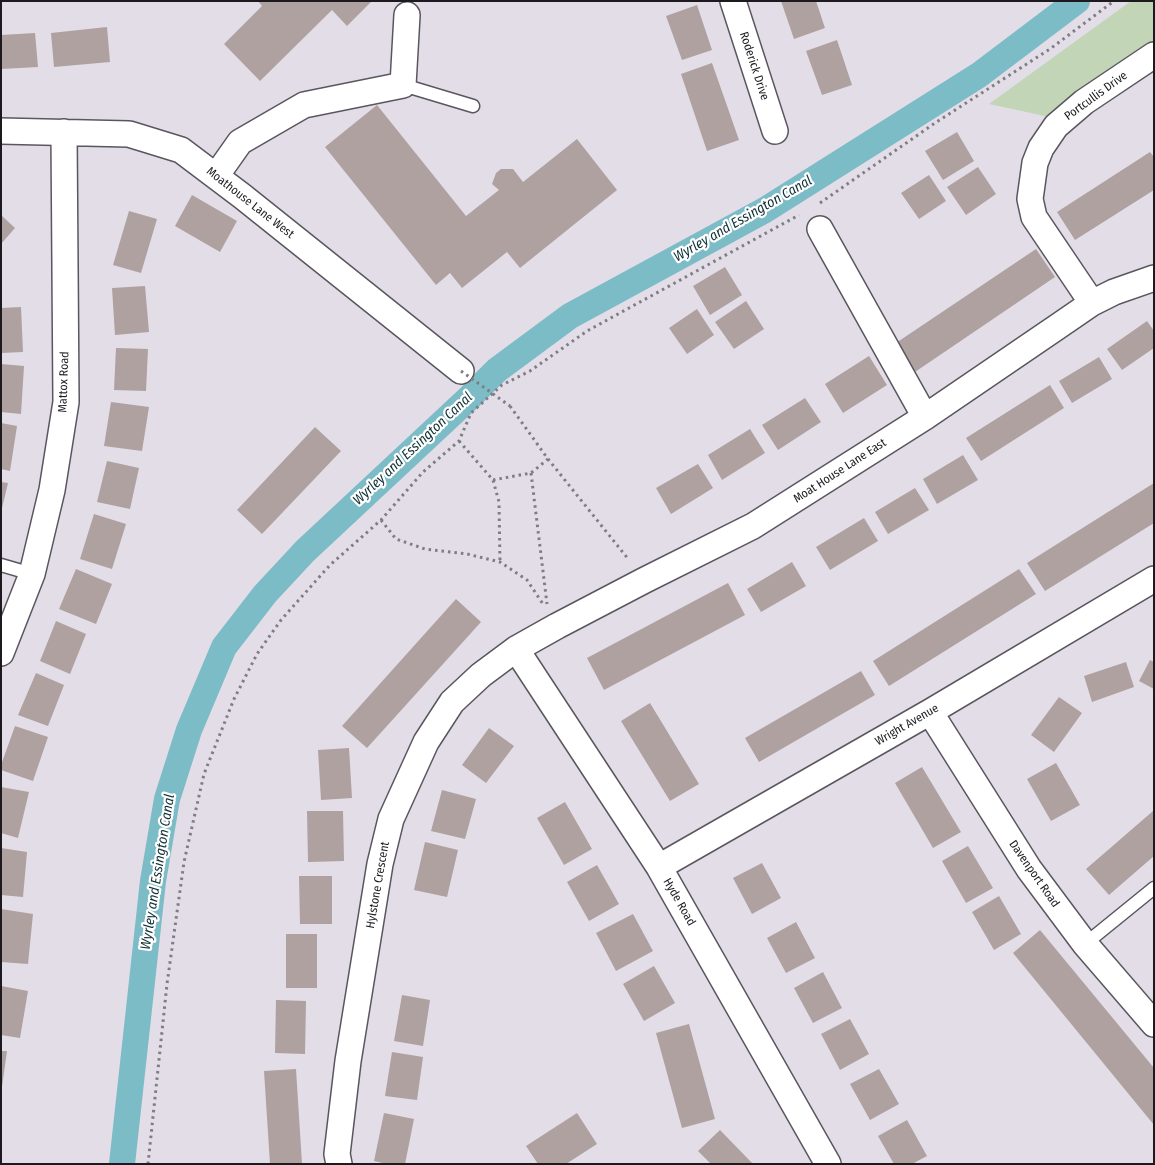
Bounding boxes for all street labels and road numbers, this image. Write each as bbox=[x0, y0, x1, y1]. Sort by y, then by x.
street label: Roderick Drive bbox=[736, 30, 772, 102]
street label: Portcullis Drive bbox=[1062, 68, 1130, 124]
street label: Moathouse Lane West bbox=[203, 164, 297, 242]
street label: Mattox Road bbox=[56, 351, 72, 413]
street label: Moat House Lane East bbox=[791, 436, 889, 506]
street label: Wright Avenue bbox=[873, 701, 941, 749]
street label: Davenport Road bbox=[1006, 838, 1062, 910]
street label: Hylstone Crescent bbox=[363, 840, 393, 930]
street label: Hyde Road bbox=[660, 876, 698, 928]

